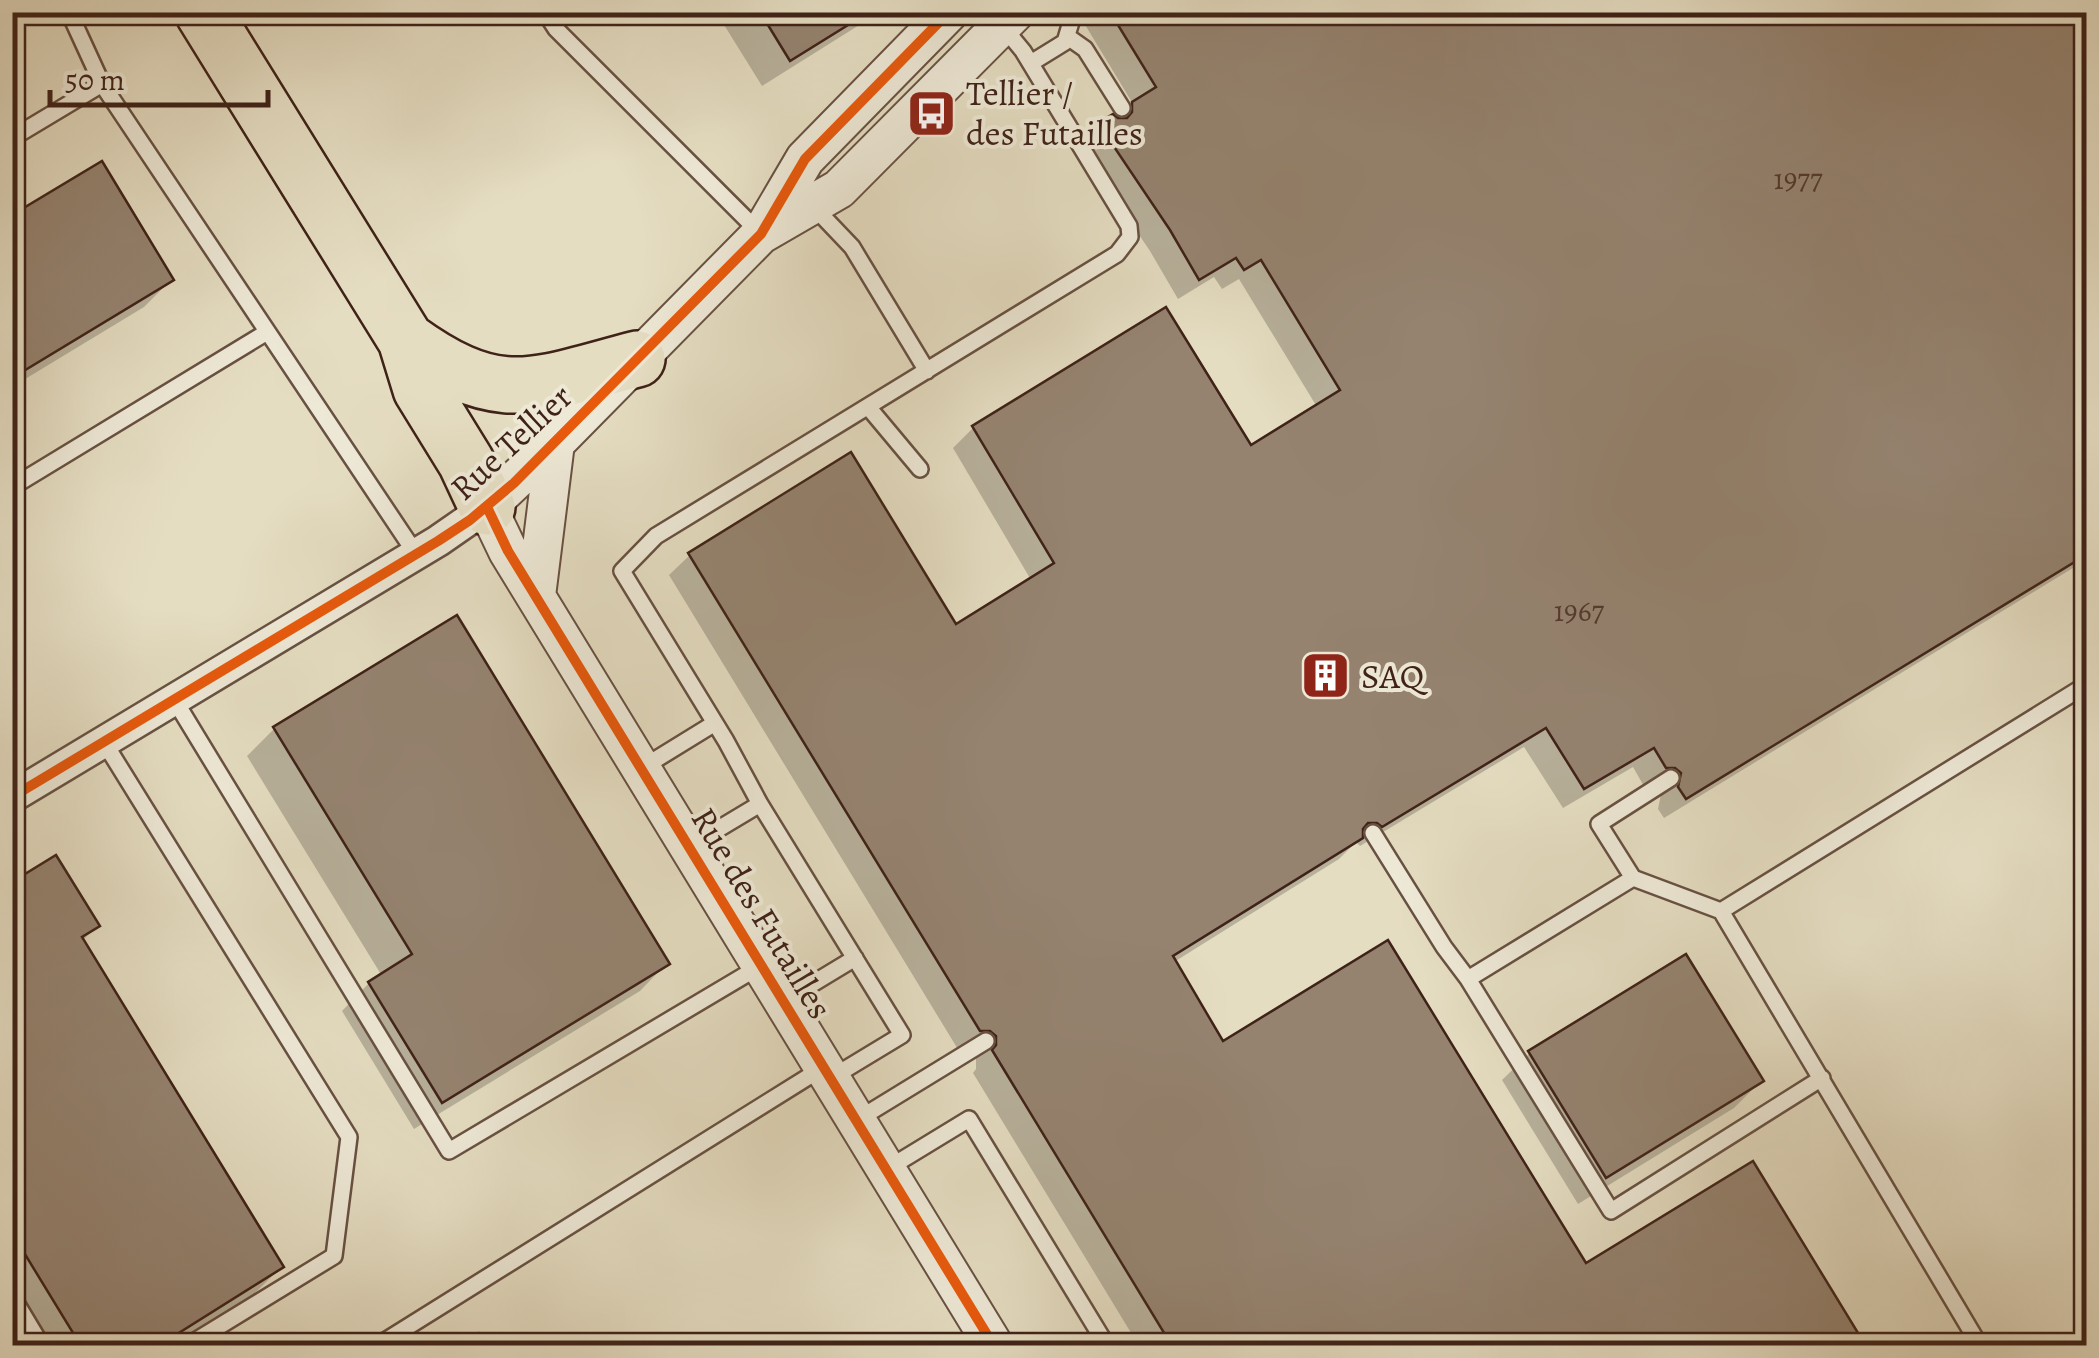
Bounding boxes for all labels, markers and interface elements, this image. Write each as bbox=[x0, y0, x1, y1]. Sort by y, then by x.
scale bar bbox=[50, 45, 268, 107]
text: 50 m bbox=[65, 60, 125, 100]
place label: Tellier / des Futailles bbox=[966, 69, 1143, 157]
bus stop icon: Tellier / des Futailles bbox=[905, 87, 957, 139]
house number: 1977 bbox=[1773, 159, 1823, 199]
street label: Rue Tellier bbox=[440, 373, 582, 511]
house number: 1967 bbox=[1554, 591, 1605, 631]
building icon: SAQ bbox=[1300, 650, 1352, 702]
place label: SAQ bbox=[1361, 652, 1429, 700]
street label: Rue des Futailles bbox=[680, 798, 844, 1028]

